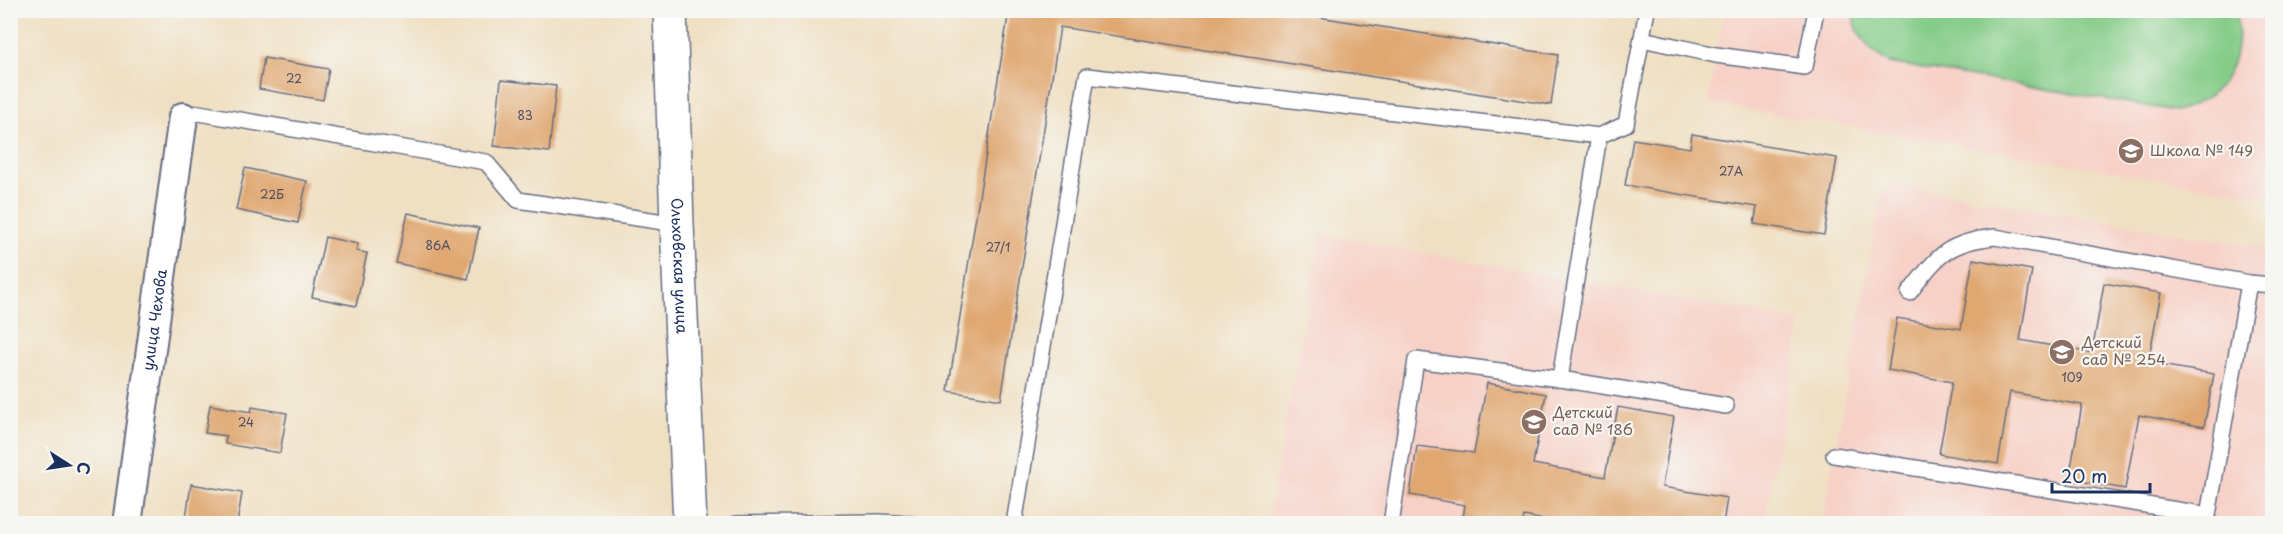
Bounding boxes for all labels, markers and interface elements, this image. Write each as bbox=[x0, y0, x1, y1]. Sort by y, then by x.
house number: 22 bbox=[286, 69, 302, 87]
house number: 83 bbox=[517, 106, 533, 124]
school or university icon: Школа № 149 bbox=[2116, 136, 2146, 166]
place label: Школа № 149 bbox=[2150, 138, 2253, 161]
house number: 27А bbox=[1719, 162, 1743, 180]
house number: 22Б bbox=[260, 185, 284, 203]
street label: Ольховская улица bbox=[666, 198, 695, 335]
house number: 86А bbox=[426, 236, 450, 254]
house number: 27/1 bbox=[986, 238, 1010, 256]
street label: улица Чехова bbox=[135, 267, 172, 372]
place label: Детский сад № 254 bbox=[2081, 330, 2166, 370]
school or university icon: Детский сад № 254 bbox=[2047, 337, 2077, 367]
house number: 109 bbox=[2061, 368, 2083, 386]
place label: Детский сад № 186 bbox=[1552, 400, 1633, 440]
school or university icon: Детский сад № 186 bbox=[1519, 407, 1549, 437]
house number: 24 bbox=[238, 413, 254, 431]
north arrow bbox=[39, 435, 99, 495]
scale bar bbox=[2052, 456, 2150, 494]
text: С bbox=[72, 460, 98, 477]
text: 20 m bbox=[2061, 462, 2107, 489]

